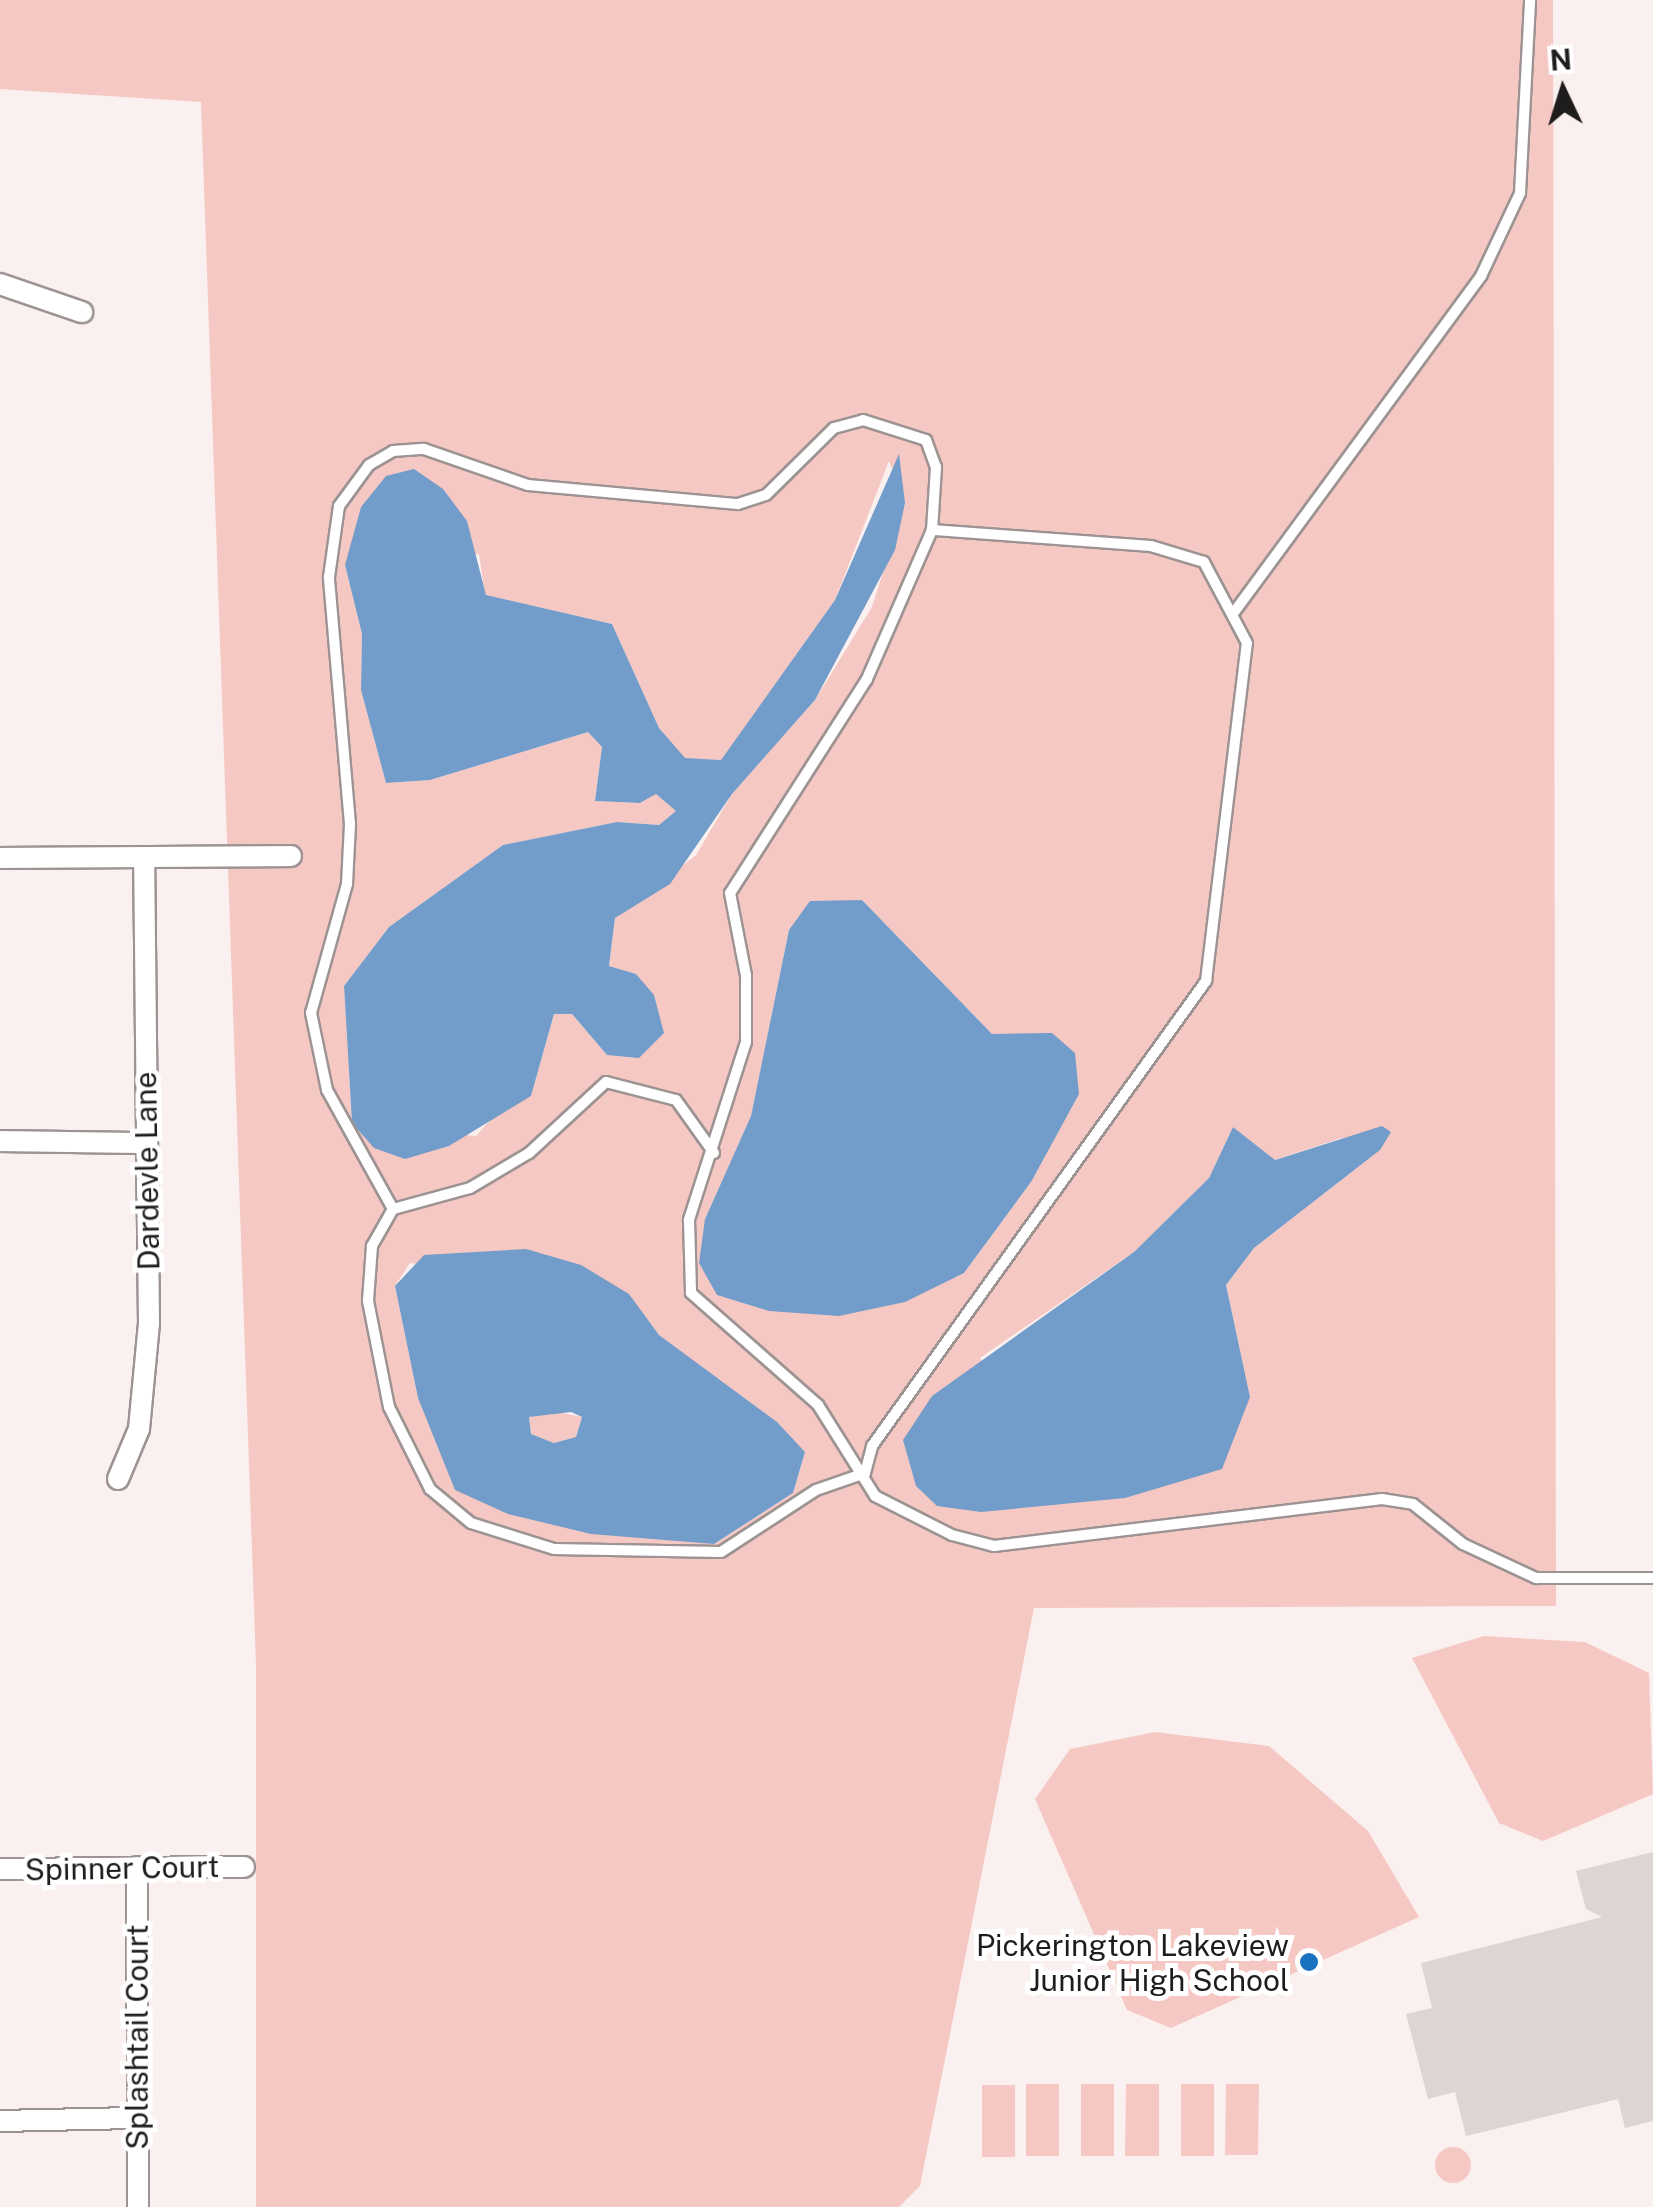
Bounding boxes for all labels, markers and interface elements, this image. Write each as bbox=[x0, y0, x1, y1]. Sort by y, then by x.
north arrow bbox=[1513, 40, 1613, 140]
text: N bbox=[1549, 42, 1573, 77]
street label: Dardevle Lane bbox=[127, 1071, 167, 1271]
street label: Spinner Court bbox=[25, 1848, 219, 1888]
street label: Splashtail Court bbox=[119, 1924, 155, 2150]
place label: Pickerington Lakeview Junior High School bbox=[976, 1927, 1289, 1998]
marker: Pickerington Lakeview Junior High School bbox=[1298, 1951, 1320, 1973]

